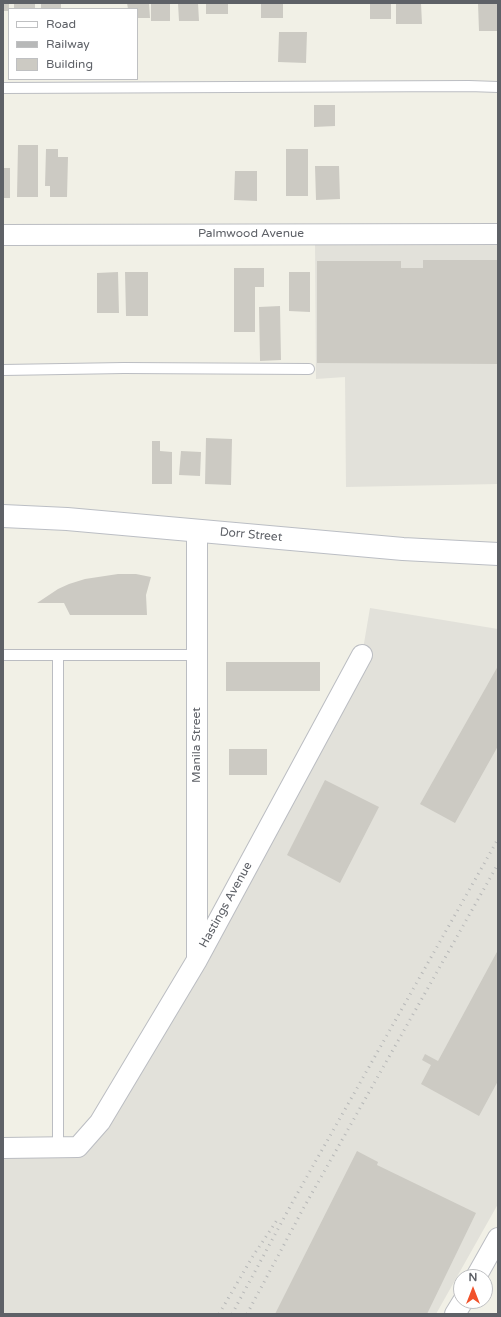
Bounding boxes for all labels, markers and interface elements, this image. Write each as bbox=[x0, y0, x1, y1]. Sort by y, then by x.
legend bbox=[8, 8, 138, 80]
text: Road bbox=[46, 17, 76, 31]
text: Railway bbox=[46, 37, 90, 51]
text: Building bbox=[46, 57, 93, 71]
street label: Palmwood Avenue bbox=[198, 227, 304, 241]
street label: Dorr Street bbox=[219, 525, 283, 545]
street label: Manila Street bbox=[190, 707, 204, 783]
street label: Hastings Avenue bbox=[196, 860, 256, 950]
north arrow bbox=[453, 1269, 493, 1309]
text: N bbox=[469, 1271, 477, 1284]

